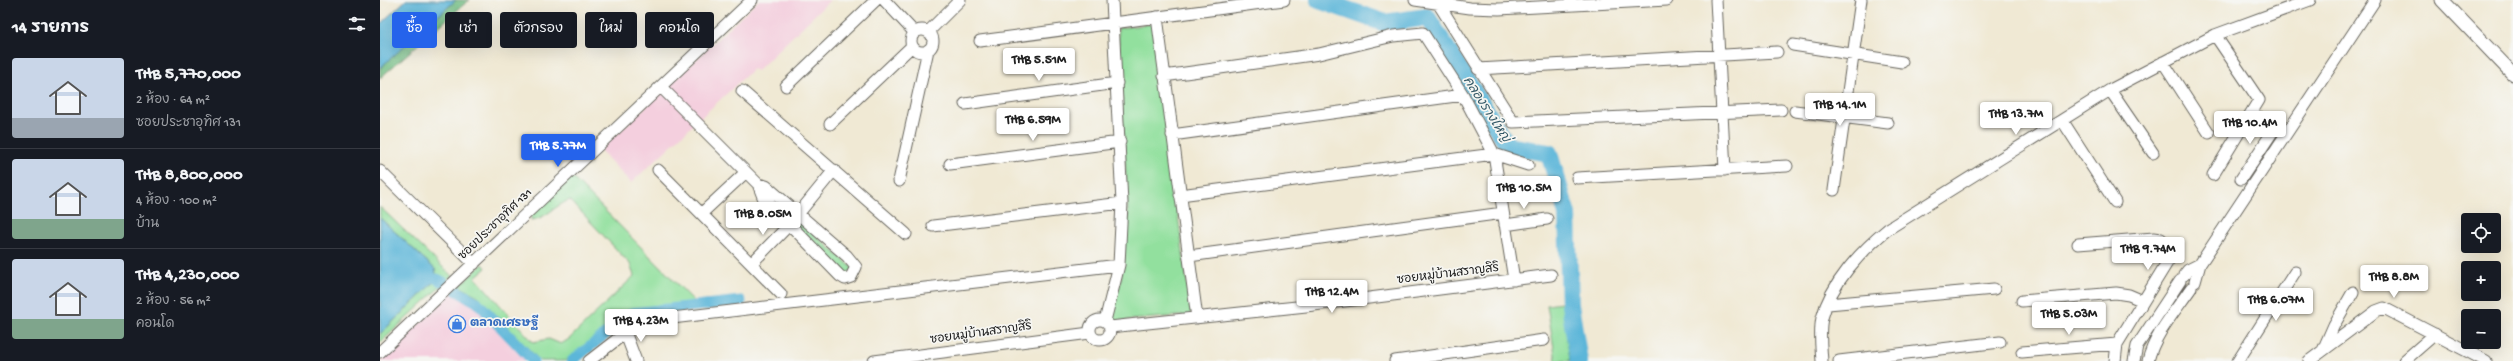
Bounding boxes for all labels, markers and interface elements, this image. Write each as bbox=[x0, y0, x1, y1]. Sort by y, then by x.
chip: ซื้อ bbox=[392, 12, 437, 48]
chip: เช่า bbox=[445, 12, 492, 48]
chip: ตัวกรอง bbox=[500, 12, 577, 48]
chip: ใหม่ bbox=[585, 12, 637, 48]
chip: คอนโด bbox=[645, 12, 714, 48]
icon: filters bbox=[346, 13, 368, 35]
text: 14 รายการ bbox=[12, 19, 89, 39]
pin: THB 5.51M bbox=[993, 48, 1085, 82]
text: THB 5.51M bbox=[1012, 53, 1066, 68]
text: THB 5,770,000 bbox=[136, 65, 241, 85]
water label: คลองรางใหญ่ bbox=[1459, 73, 1517, 148]
icon: home bbox=[44, 74, 92, 122]
text: 2 ห้อง · 64 m² bbox=[136, 93, 210, 108]
pin: THB 14.1M bbox=[1794, 93, 1886, 127]
text: THB 14.1M bbox=[1814, 98, 1866, 113]
pin: THB 13.7M bbox=[1970, 102, 2062, 136]
text: THB 13.7M bbox=[1989, 107, 2043, 122]
pin: THB 6.59M bbox=[987, 108, 1079, 142]
pin: THB 10.4M bbox=[2204, 111, 2296, 145]
text: THB 6.59M bbox=[1005, 113, 1061, 128]
text: ซอยประชาอุทิศ 131 bbox=[136, 116, 241, 131]
text: THB 10.4M bbox=[2223, 116, 2277, 131]
pin: THB 5.77M bbox=[512, 134, 604, 168]
text: THB 5.77M bbox=[530, 139, 586, 154]
text: THB 8,800,000 bbox=[136, 166, 243, 186]
icon: home bbox=[44, 175, 92, 223]
pin: THB 10.5M bbox=[1478, 176, 1570, 210]
text: THB 10.5M bbox=[1497, 181, 1551, 196]
street label: ซอยประชาอุทิศ 131 bbox=[455, 185, 536, 264]
text: 4 ห้อง · 100 m² bbox=[136, 194, 217, 209]
pin: THB 8.05M bbox=[717, 202, 809, 236]
text: THB 8.05M bbox=[735, 207, 791, 222]
map controls bbox=[2461, 213, 2501, 349]
button: locate bbox=[2461, 213, 2501, 253]
text: บ้าน bbox=[136, 217, 159, 232]
pin: THB 9.74M bbox=[2102, 237, 2194, 271]
text: THB 9.74M bbox=[2121, 242, 2175, 257]
street label: ซอยหมู่บ้านสราญสิริ bbox=[1396, 259, 1500, 288]
button: + bbox=[2461, 261, 2501, 301]
pin: THB 8.8M bbox=[2353, 265, 2435, 299]
text: THB 4,230,000 bbox=[136, 266, 239, 286]
text: THB 8.8M bbox=[2369, 270, 2419, 285]
icon: home bbox=[44, 275, 92, 323]
pin: THB 12.4M bbox=[1286, 280, 1378, 314]
text: THB 12.4M bbox=[1305, 285, 1359, 300]
pin: THB 6.07M bbox=[2230, 288, 2322, 322]
text: THB 6.07M bbox=[2248, 293, 2304, 308]
text: 2 ห้อง · 56 m² bbox=[136, 294, 211, 309]
pin: THB 5.03M bbox=[2023, 302, 2115, 336]
text: THB 5.03M bbox=[2041, 307, 2097, 322]
pin: THB 4.23M bbox=[595, 309, 687, 343]
button: − bbox=[2461, 309, 2501, 349]
shop icon: ตลาดเศรษฐี bbox=[447, 314, 467, 334]
place label: ตลาดเศรษฐี bbox=[470, 314, 539, 331]
text: THB 4.23M bbox=[614, 314, 668, 329]
text: คอนโด bbox=[136, 317, 174, 332]
street label: ซอยหมู่บ้านสราญสิริ bbox=[929, 317, 1033, 348]

